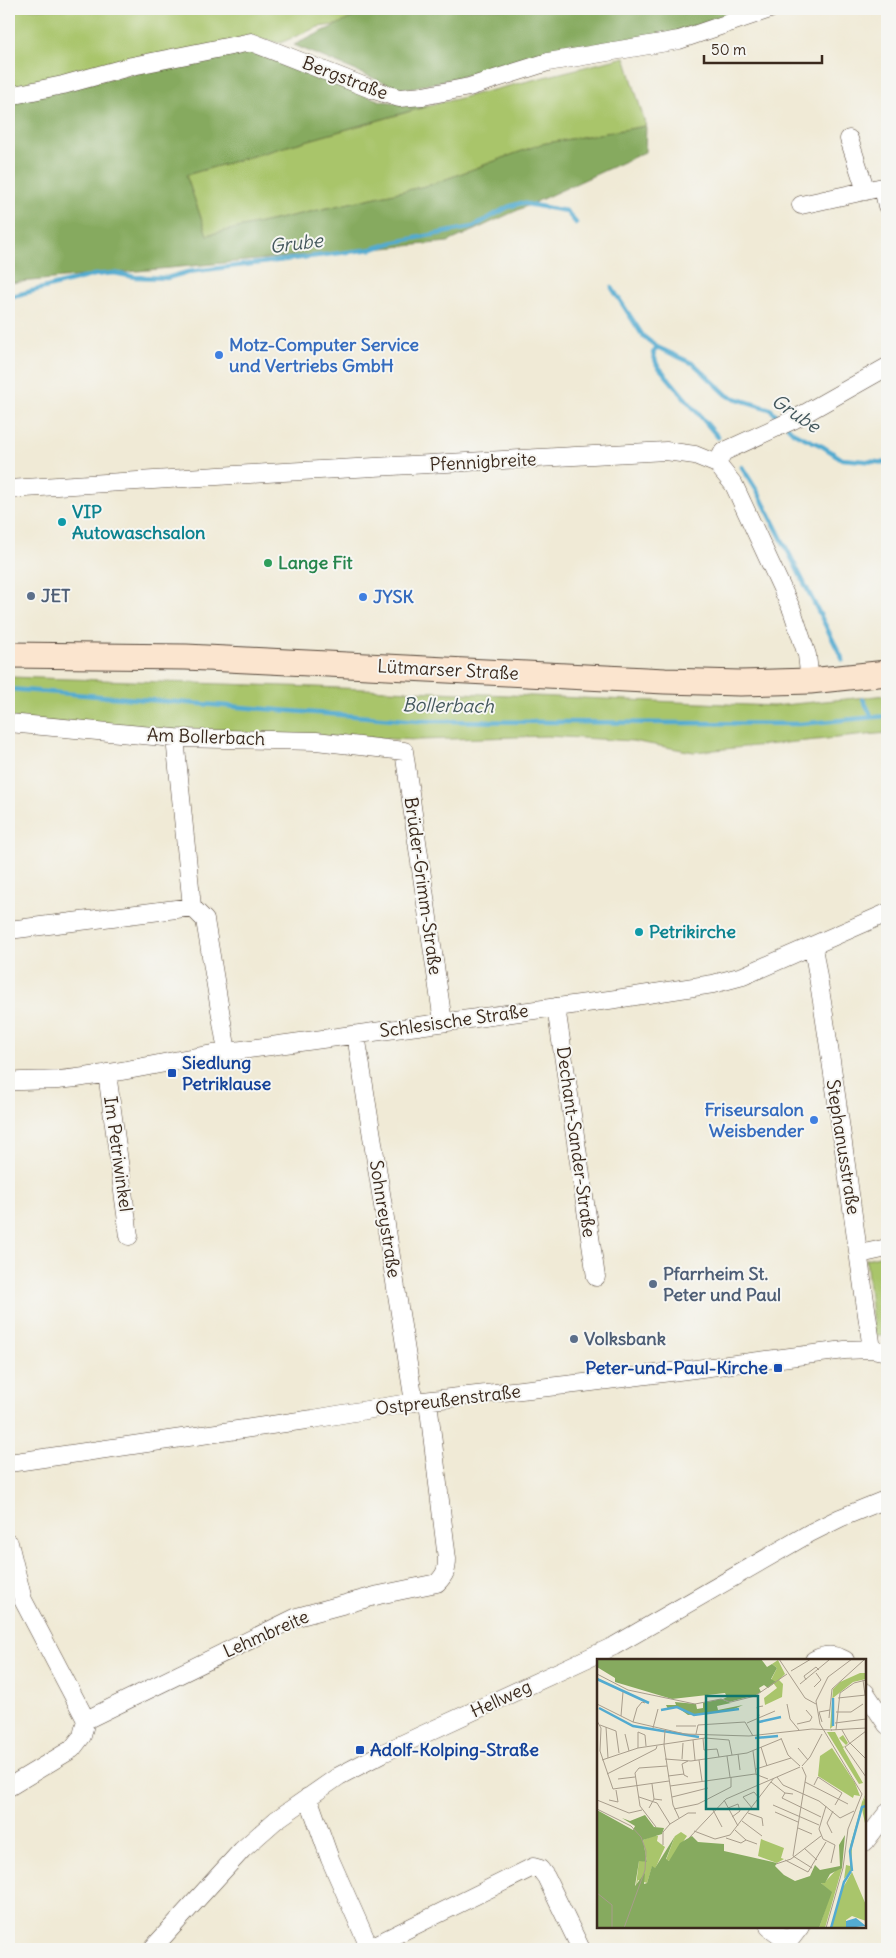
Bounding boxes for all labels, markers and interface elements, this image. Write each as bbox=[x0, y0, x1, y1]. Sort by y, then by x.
scale bar bbox=[704, 32, 821, 64]
text: 50 m bbox=[711, 40, 746, 59]
street label: Bergstraße bbox=[299, 51, 391, 104]
water label: Grube bbox=[268, 228, 326, 258]
place label: Motz-Computer Service und Vertriebs GmbH bbox=[229, 333, 419, 377]
marker: Motz-Computer Service und Vertriebs GmbH bbox=[213, 349, 225, 361]
water label: Grube bbox=[767, 388, 826, 439]
street label: Pfennigbreite bbox=[429, 447, 537, 476]
place label: VIP Autowaschsalon bbox=[72, 500, 206, 544]
marker: VIP Autowaschsalon bbox=[56, 516, 68, 528]
place label: Lange Fit bbox=[278, 551, 354, 574]
marker: Lange Fit bbox=[262, 557, 274, 569]
place label: JET bbox=[41, 584, 71, 607]
place label: JYSK bbox=[373, 585, 414, 608]
marker: JET bbox=[25, 590, 37, 602]
marker: JYSK bbox=[357, 591, 369, 603]
street label: Lütmarser Straße bbox=[377, 654, 519, 685]
water label: Bollerbach bbox=[402, 692, 495, 718]
street label: Am Bollerbach bbox=[146, 723, 266, 750]
street label: Brüder-Grimm-Straße bbox=[400, 795, 447, 976]
place label: Petrikirche bbox=[649, 920, 736, 943]
marker: Petrikirche bbox=[633, 926, 645, 938]
street label: Schlesische Straße bbox=[378, 999, 530, 1042]
street label: Dechant-Sander-Straße bbox=[552, 1045, 601, 1239]
place label: Siedlung Petriklause bbox=[182, 1051, 271, 1095]
marker: Siedlung Petriklause bbox=[166, 1067, 178, 1079]
street label: Stephanusstraße bbox=[821, 1078, 866, 1216]
street label: Im Petriwinkel bbox=[99, 1095, 138, 1213]
place label: Friseursalon Weisbender bbox=[704, 1098, 805, 1142]
marker: Friseursalon Weisbender bbox=[808, 1114, 820, 1126]
street label: Sohnreystraße bbox=[365, 1158, 406, 1279]
place label: Pfarrheim St. Peter und Paul bbox=[663, 1262, 781, 1306]
marker: Pfarrheim St. Peter und Paul bbox=[647, 1278, 659, 1290]
place label: Volksbank bbox=[584, 1327, 666, 1350]
marker: Volksbank bbox=[568, 1333, 580, 1345]
place label: Peter-und-Paul-Kirche bbox=[585, 1356, 768, 1379]
marker: Peter-und-Paul-Kirche bbox=[772, 1362, 784, 1374]
street label: Ostpreußenstraße bbox=[374, 1379, 522, 1420]
street label: Lehmbreite bbox=[219, 1604, 312, 1663]
inset map bbox=[597, 1659, 866, 1928]
street label: Hellweg bbox=[467, 1675, 535, 1723]
place label: Adolf-Kolping-Straße bbox=[370, 1738, 539, 1761]
marker: Adolf-Kolping-Straße bbox=[354, 1744, 366, 1756]

